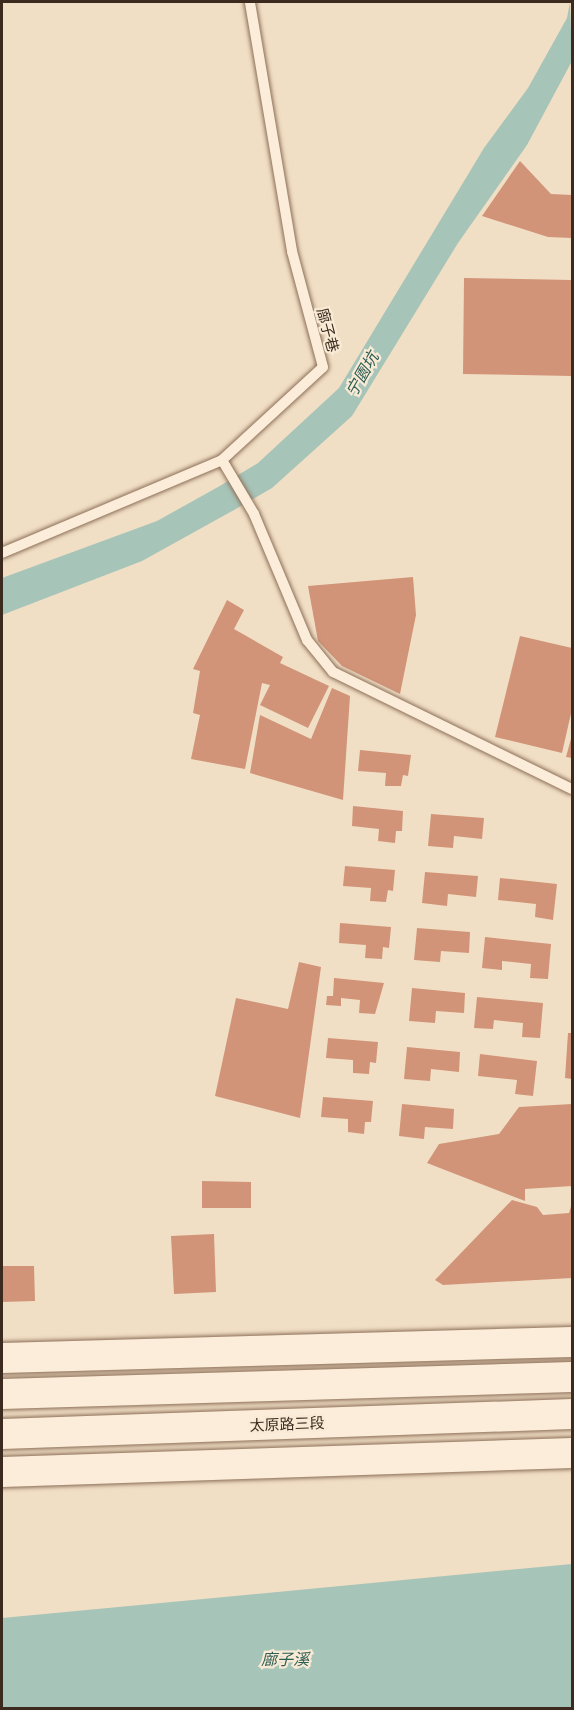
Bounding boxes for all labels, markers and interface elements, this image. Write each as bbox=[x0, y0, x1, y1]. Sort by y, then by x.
street label: 廍子巷 bbox=[313, 306, 343, 354]
water label: 宁園坑 bbox=[342, 348, 382, 400]
street label: 太原路三段 bbox=[249, 1414, 325, 1434]
water label: 廍子溪 bbox=[261, 1649, 309, 1669]

